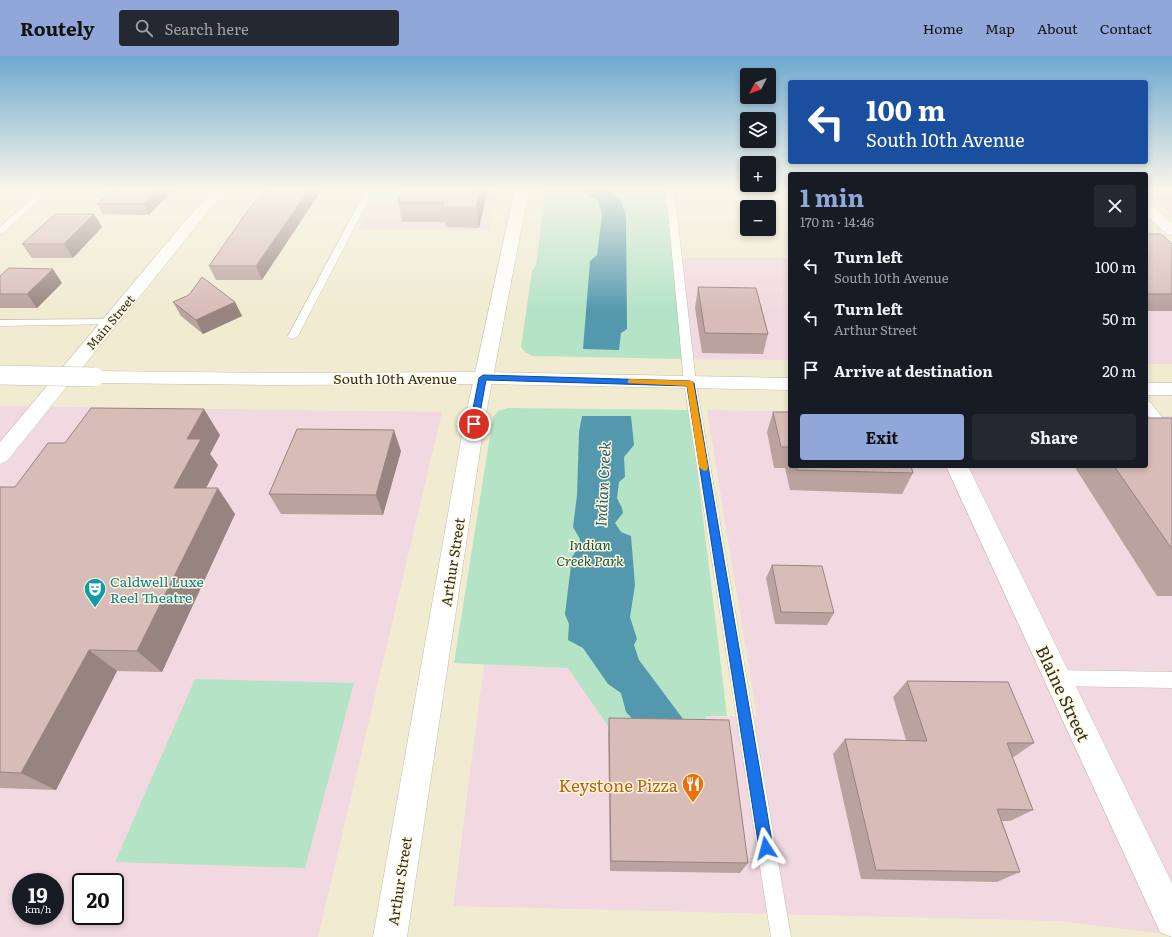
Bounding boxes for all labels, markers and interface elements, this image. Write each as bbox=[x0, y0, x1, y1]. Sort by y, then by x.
search box bbox=[119, 10, 399, 46]
text: Routely bbox=[20, 14, 95, 42]
icon: search bbox=[133, 17, 155, 39]
text: Search here bbox=[165, 17, 249, 40]
text: Home bbox=[923, 18, 963, 38]
text: Map bbox=[985, 18, 1015, 38]
text: About bbox=[1037, 18, 1078, 38]
text: Contact bbox=[1100, 18, 1152, 38]
north arrow bbox=[740, 68, 776, 104]
map controls bbox=[740, 68, 776, 236]
text: 100 m bbox=[866, 88, 946, 130]
icon: left bbox=[800, 96, 852, 148]
button: layers bbox=[740, 112, 776, 148]
text: South 10th Avenue bbox=[866, 126, 1025, 153]
button: + bbox=[740, 156, 776, 192]
text: 1 min bbox=[800, 179, 864, 214]
button: close bbox=[1094, 185, 1136, 227]
button: − bbox=[740, 200, 776, 236]
text: 170 m · 14:46 bbox=[800, 212, 874, 231]
text: Turn left bbox=[834, 245, 903, 268]
icon: left bbox=[800, 255, 822, 277]
text: 100 m bbox=[1095, 255, 1136, 278]
text: South 10th Avenue bbox=[834, 268, 949, 287]
street label: Main Street bbox=[82, 290, 139, 353]
text: Turn left bbox=[834, 297, 903, 320]
icon: left bbox=[800, 307, 822, 329]
text: 50 m bbox=[1102, 307, 1136, 330]
text: Arthur Street bbox=[834, 320, 917, 339]
icon: arrive bbox=[800, 359, 822, 381]
text: Arrive at destination bbox=[834, 359, 993, 382]
text: 20 m bbox=[1102, 359, 1136, 382]
street label: South 10th Avenue bbox=[333, 368, 457, 388]
pin bbox=[457, 407, 491, 441]
icon: arrive bbox=[463, 413, 485, 435]
button: Exit bbox=[800, 414, 964, 460]
button: Share bbox=[972, 414, 1136, 460]
water label: Indian Creek bbox=[588, 440, 616, 527]
street label: Arthur Street bbox=[435, 516, 469, 608]
park label: Indian Creek Park bbox=[556, 534, 624, 570]
place label: Caldwell Luxe Reel Theatre bbox=[110, 571, 204, 607]
theatre icon: Caldwell Luxe Reel Theatre bbox=[82, 576, 108, 609]
street label: Blaine Street bbox=[1031, 641, 1097, 745]
restaurant icon: Keystone Pizza bbox=[680, 771, 706, 804]
place label: Keystone Pizza bbox=[559, 772, 679, 797]
position arrow bbox=[745, 827, 787, 869]
street label: Arthur Street bbox=[382, 835, 416, 927]
speed limit sign: 20 bbox=[72, 873, 124, 925]
text: 19 bbox=[28, 879, 48, 909]
text: km/h bbox=[25, 901, 51, 916]

